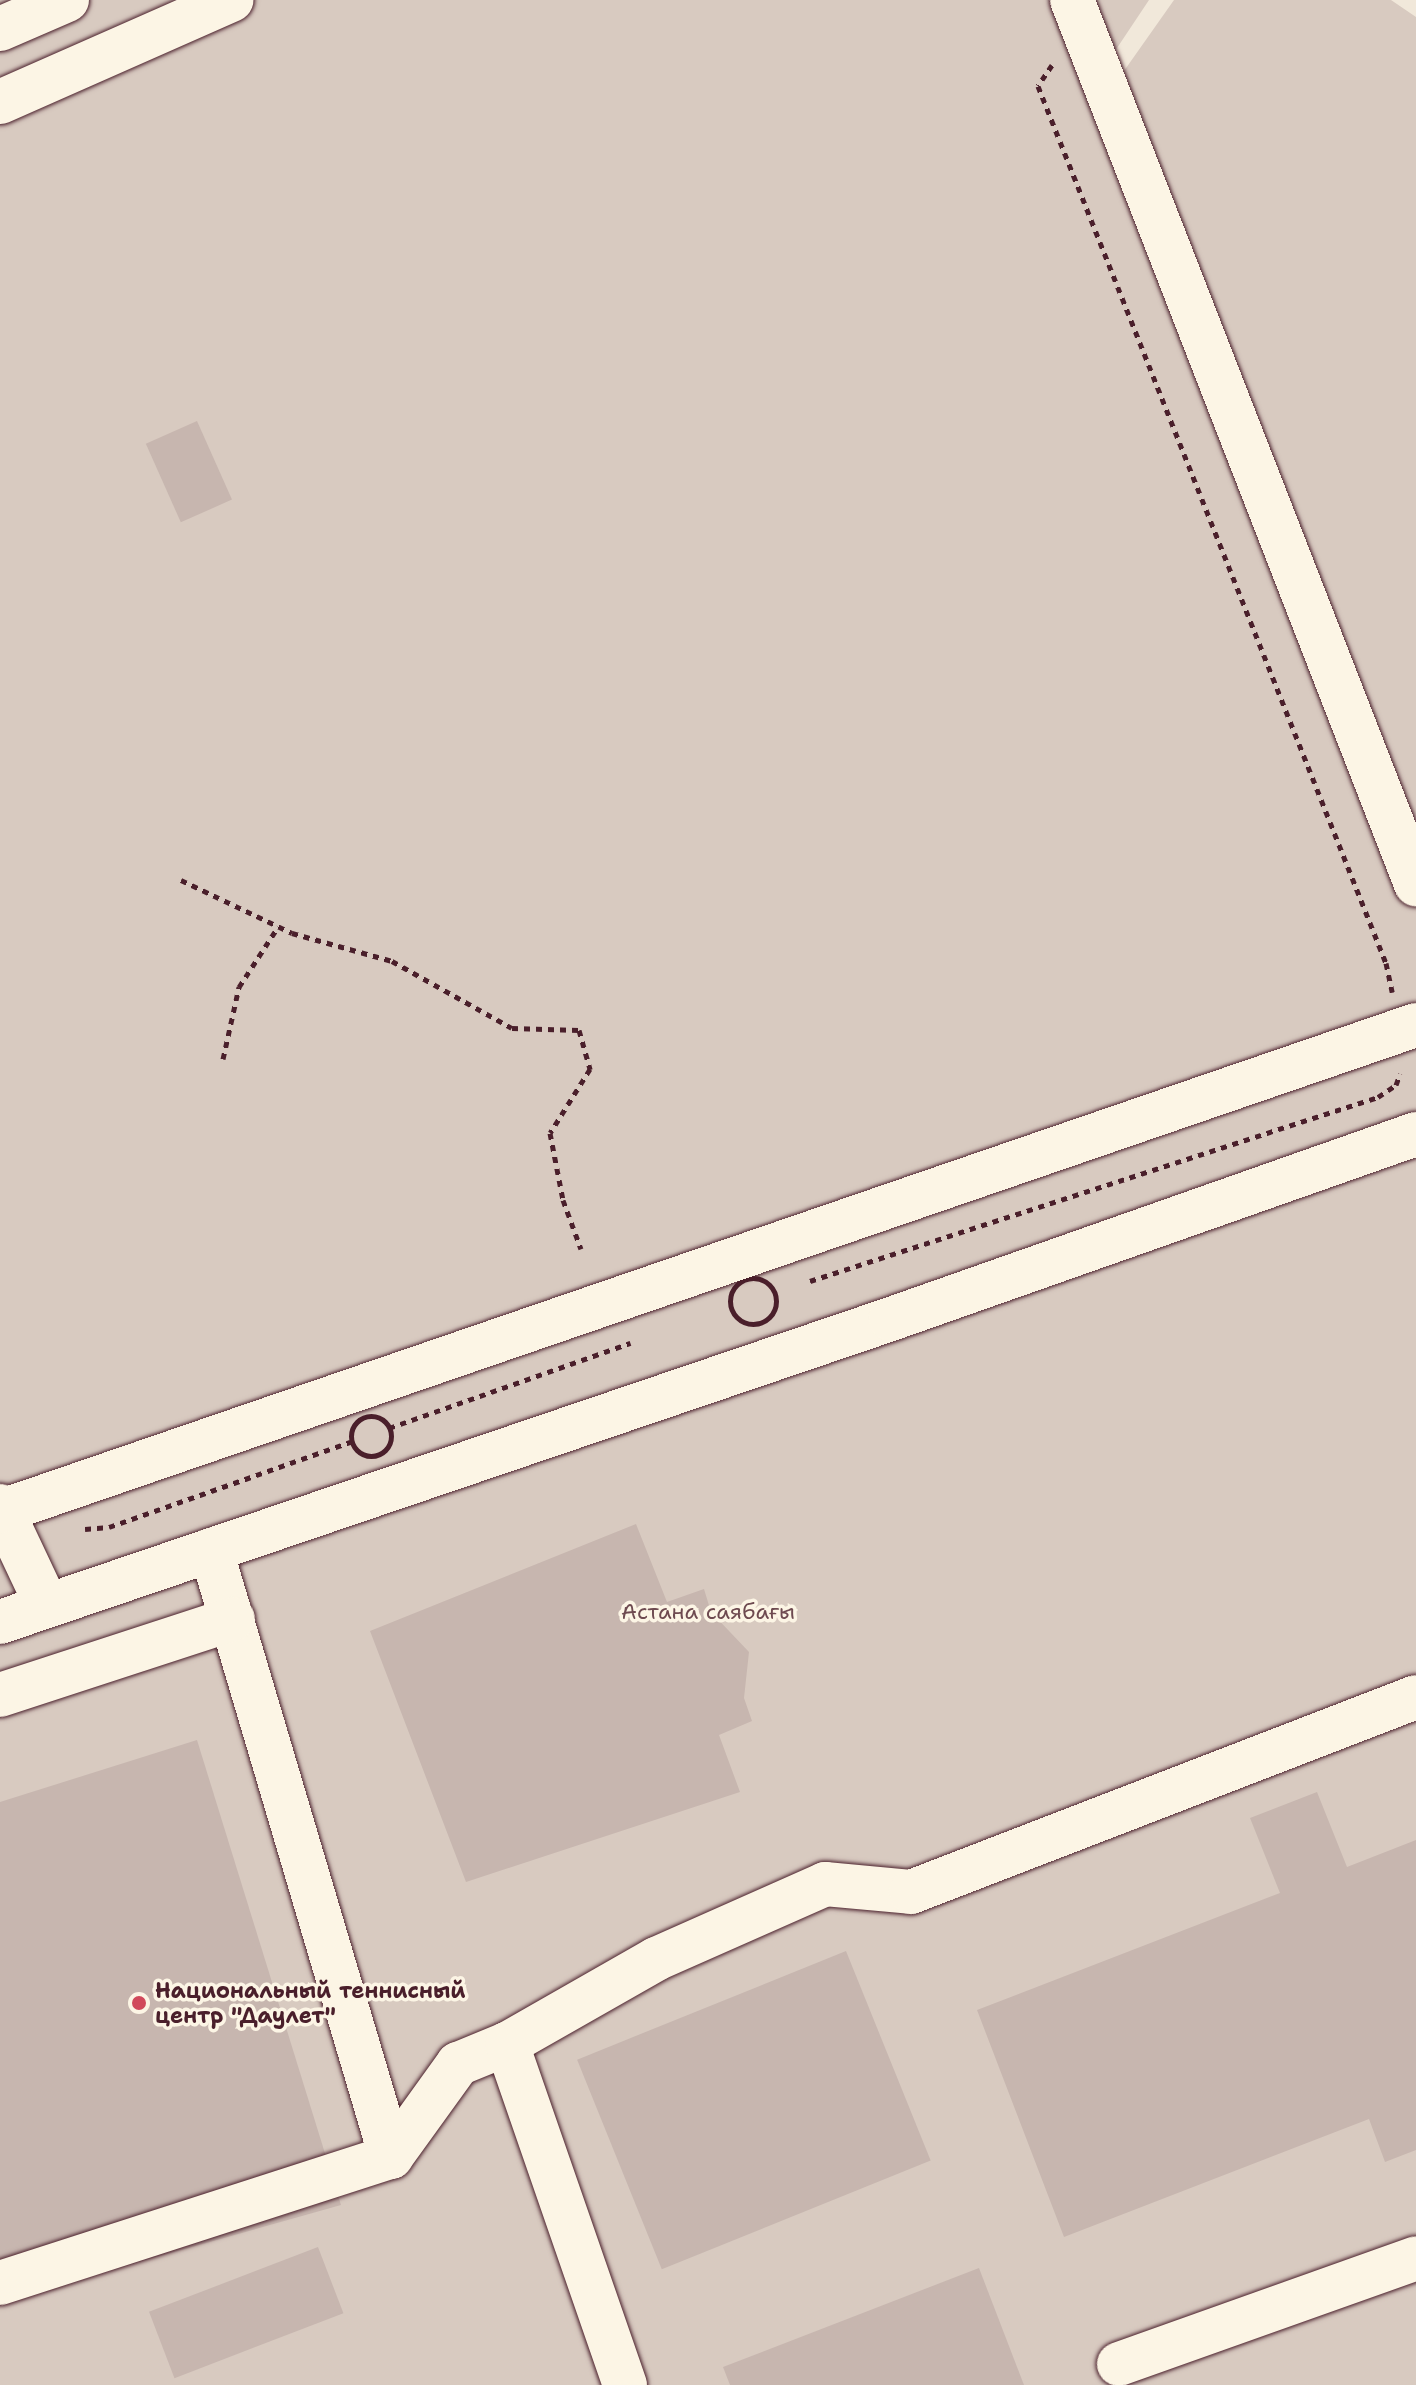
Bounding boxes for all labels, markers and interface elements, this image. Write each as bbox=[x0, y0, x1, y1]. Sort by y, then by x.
park label: Астана саябағы bbox=[621, 1599, 795, 1625]
place label: Национальный теннисный центр "Даулет" bbox=[155, 1977, 466, 2028]
marker: Национальный теннисный центр "Даулет" bbox=[130, 1994, 148, 2012]

